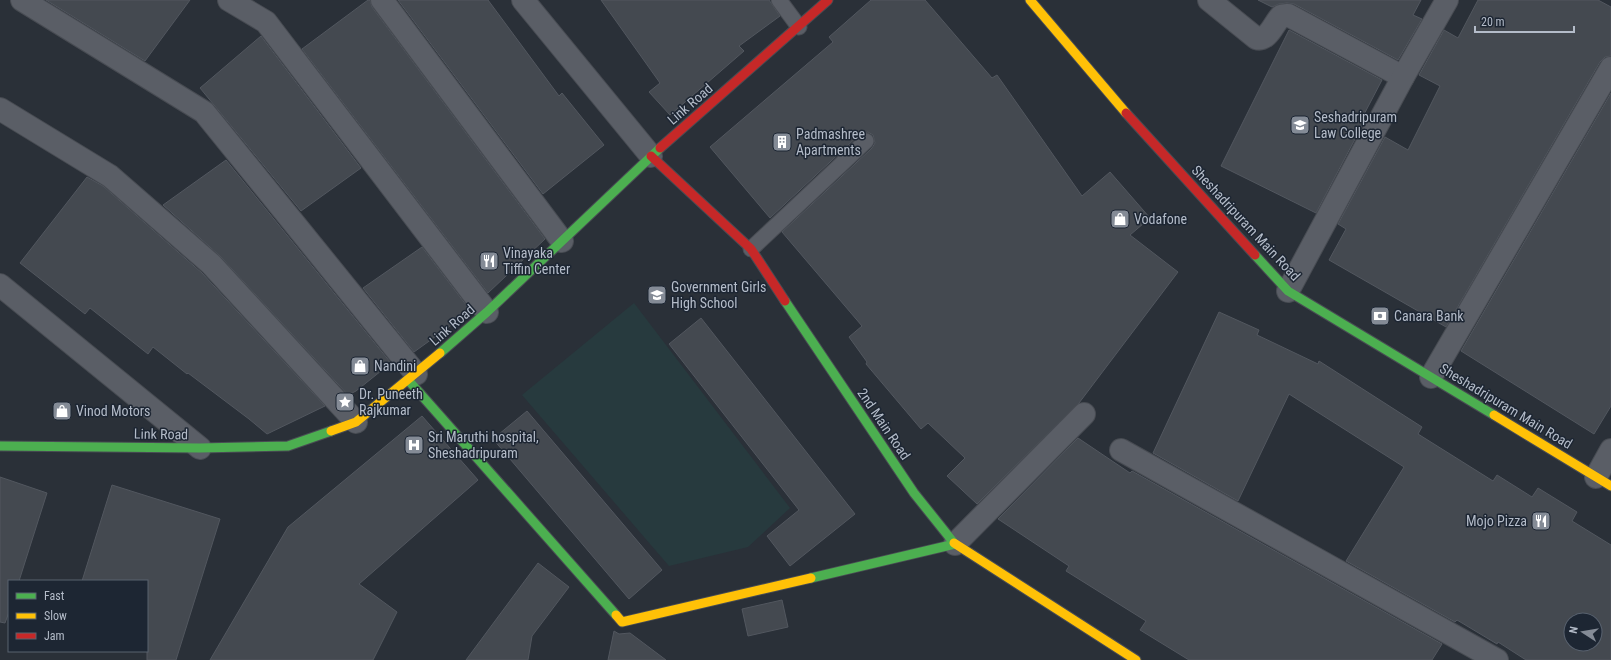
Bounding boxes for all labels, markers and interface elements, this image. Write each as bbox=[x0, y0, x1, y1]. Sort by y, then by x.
scale bar bbox=[1475, 8, 1574, 34]
text: 20 m bbox=[1481, 15, 1505, 29]
street label: Link Road bbox=[664, 80, 716, 128]
place label: Seshadripuram Law College bbox=[1314, 109, 1397, 141]
school or university icon: Seshadripuram Law College bbox=[1289, 114, 1311, 136]
place label: Padmashree Apartments bbox=[796, 126, 865, 158]
building icon: Padmashree Apartments bbox=[771, 131, 793, 153]
street label: Sheshadripuram Main Road bbox=[1188, 162, 1304, 284]
shop icon: Vodafone bbox=[1109, 208, 1131, 230]
place label: Vodafone bbox=[1134, 211, 1187, 227]
place label: Vinayaka Tiffin Center bbox=[503, 245, 570, 277]
restaurant icon: Vinayaka Tiffin Center bbox=[478, 250, 500, 272]
place label: Government Girls High School bbox=[671, 279, 766, 311]
school or university icon: Government Girls High School bbox=[646, 284, 668, 306]
street label: Link Road bbox=[426, 301, 478, 349]
bank icon: Canara Bank bbox=[1369, 305, 1391, 327]
place label: Canara Bank bbox=[1394, 308, 1464, 324]
shop icon: Nandini bbox=[349, 355, 371, 377]
place label: Nandini bbox=[374, 358, 416, 374]
street label: Sheshadripuram Main Road bbox=[1437, 360, 1575, 452]
street label: 2nd Main Road bbox=[854, 385, 914, 463]
place label: Dr. Puneeth Rajkumar bbox=[359, 386, 423, 418]
place icon: Dr. Puneeth Rajkumar bbox=[334, 391, 356, 413]
shop icon: Vinod Motors bbox=[51, 400, 73, 422]
place label: Vinod Motors bbox=[76, 403, 150, 419]
street label: Link Road bbox=[134, 426, 188, 442]
place label: Sri Maruthi hospital, Sheshadripuram bbox=[428, 429, 539, 461]
hospital icon: Sri Maruthi hospital, Sheshadripuram bbox=[403, 434, 425, 456]
restaurant icon: Mojo Pizza bbox=[1530, 510, 1552, 532]
place label: Mojo Pizza bbox=[1466, 513, 1527, 529]
legend bbox=[8, 580, 148, 652]
text: Fast bbox=[44, 589, 65, 603]
text: Slow bbox=[44, 609, 67, 623]
north arrow bbox=[1563, 612, 1603, 652]
text: N bbox=[1567, 625, 1581, 635]
text: Jam bbox=[44, 629, 65, 643]

